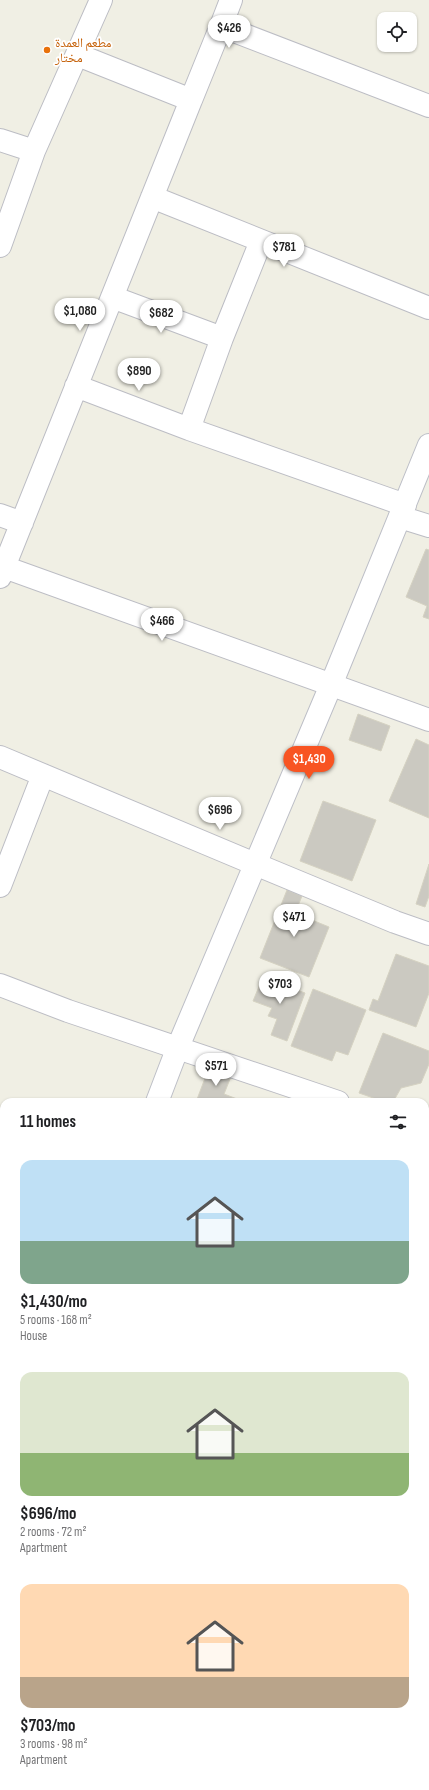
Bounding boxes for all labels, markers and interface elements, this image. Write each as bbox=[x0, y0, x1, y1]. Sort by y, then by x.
map controls bbox=[377, 12, 417, 52]
button: locate bbox=[377, 12, 417, 52]
pin: $426 bbox=[205, 15, 253, 49]
text: $426 bbox=[217, 20, 241, 36]
place label: مطعم العمدة مختار bbox=[54, 35, 112, 66]
marker: مطعم العمدة مختار bbox=[42, 45, 52, 55]
pin: $781 bbox=[260, 234, 308, 268]
text: $781 bbox=[272, 239, 296, 255]
pin: $1,080 bbox=[47, 298, 113, 332]
pin: $682 bbox=[137, 300, 185, 334]
text: $1,080 bbox=[63, 303, 97, 319]
text: $682 bbox=[149, 305, 173, 321]
pin: $890 bbox=[115, 358, 163, 392]
text: $890 bbox=[126, 363, 152, 379]
pin: $466 bbox=[138, 608, 186, 642]
text: $466 bbox=[150, 613, 174, 629]
pin: $1,430 bbox=[276, 746, 342, 780]
text: $1,430 bbox=[292, 751, 326, 767]
pin: $696 bbox=[196, 797, 244, 831]
text: $696 bbox=[207, 802, 233, 818]
pin: $471 bbox=[270, 904, 318, 938]
text: $471 bbox=[282, 909, 306, 925]
pin: $703 bbox=[256, 971, 304, 1005]
text: $703 bbox=[268, 976, 292, 992]
pin: $571 bbox=[192, 1053, 240, 1087]
text: $571 bbox=[204, 1058, 228, 1074]
icon: filters bbox=[387, 1111, 409, 1133]
text: 11 homes bbox=[20, 1112, 76, 1132]
icon: home bbox=[179, 1186, 251, 1258]
text: $1,430/mo bbox=[20, 1292, 87, 1312]
text: 5 rooms · 168 m² bbox=[20, 1312, 92, 1328]
text: House bbox=[20, 1328, 47, 1344]
icon: home bbox=[179, 1398, 251, 1470]
text: $696/mo bbox=[20, 1504, 77, 1524]
text: 2 rooms · 72 m² bbox=[20, 1524, 86, 1540]
text: Apartment bbox=[20, 1540, 67, 1556]
icon: home bbox=[179, 1610, 251, 1682]
text: $703/mo bbox=[20, 1716, 76, 1736]
text: 3 rooms · 98 m² bbox=[20, 1736, 87, 1752]
text: Apartment bbox=[20, 1752, 67, 1768]

